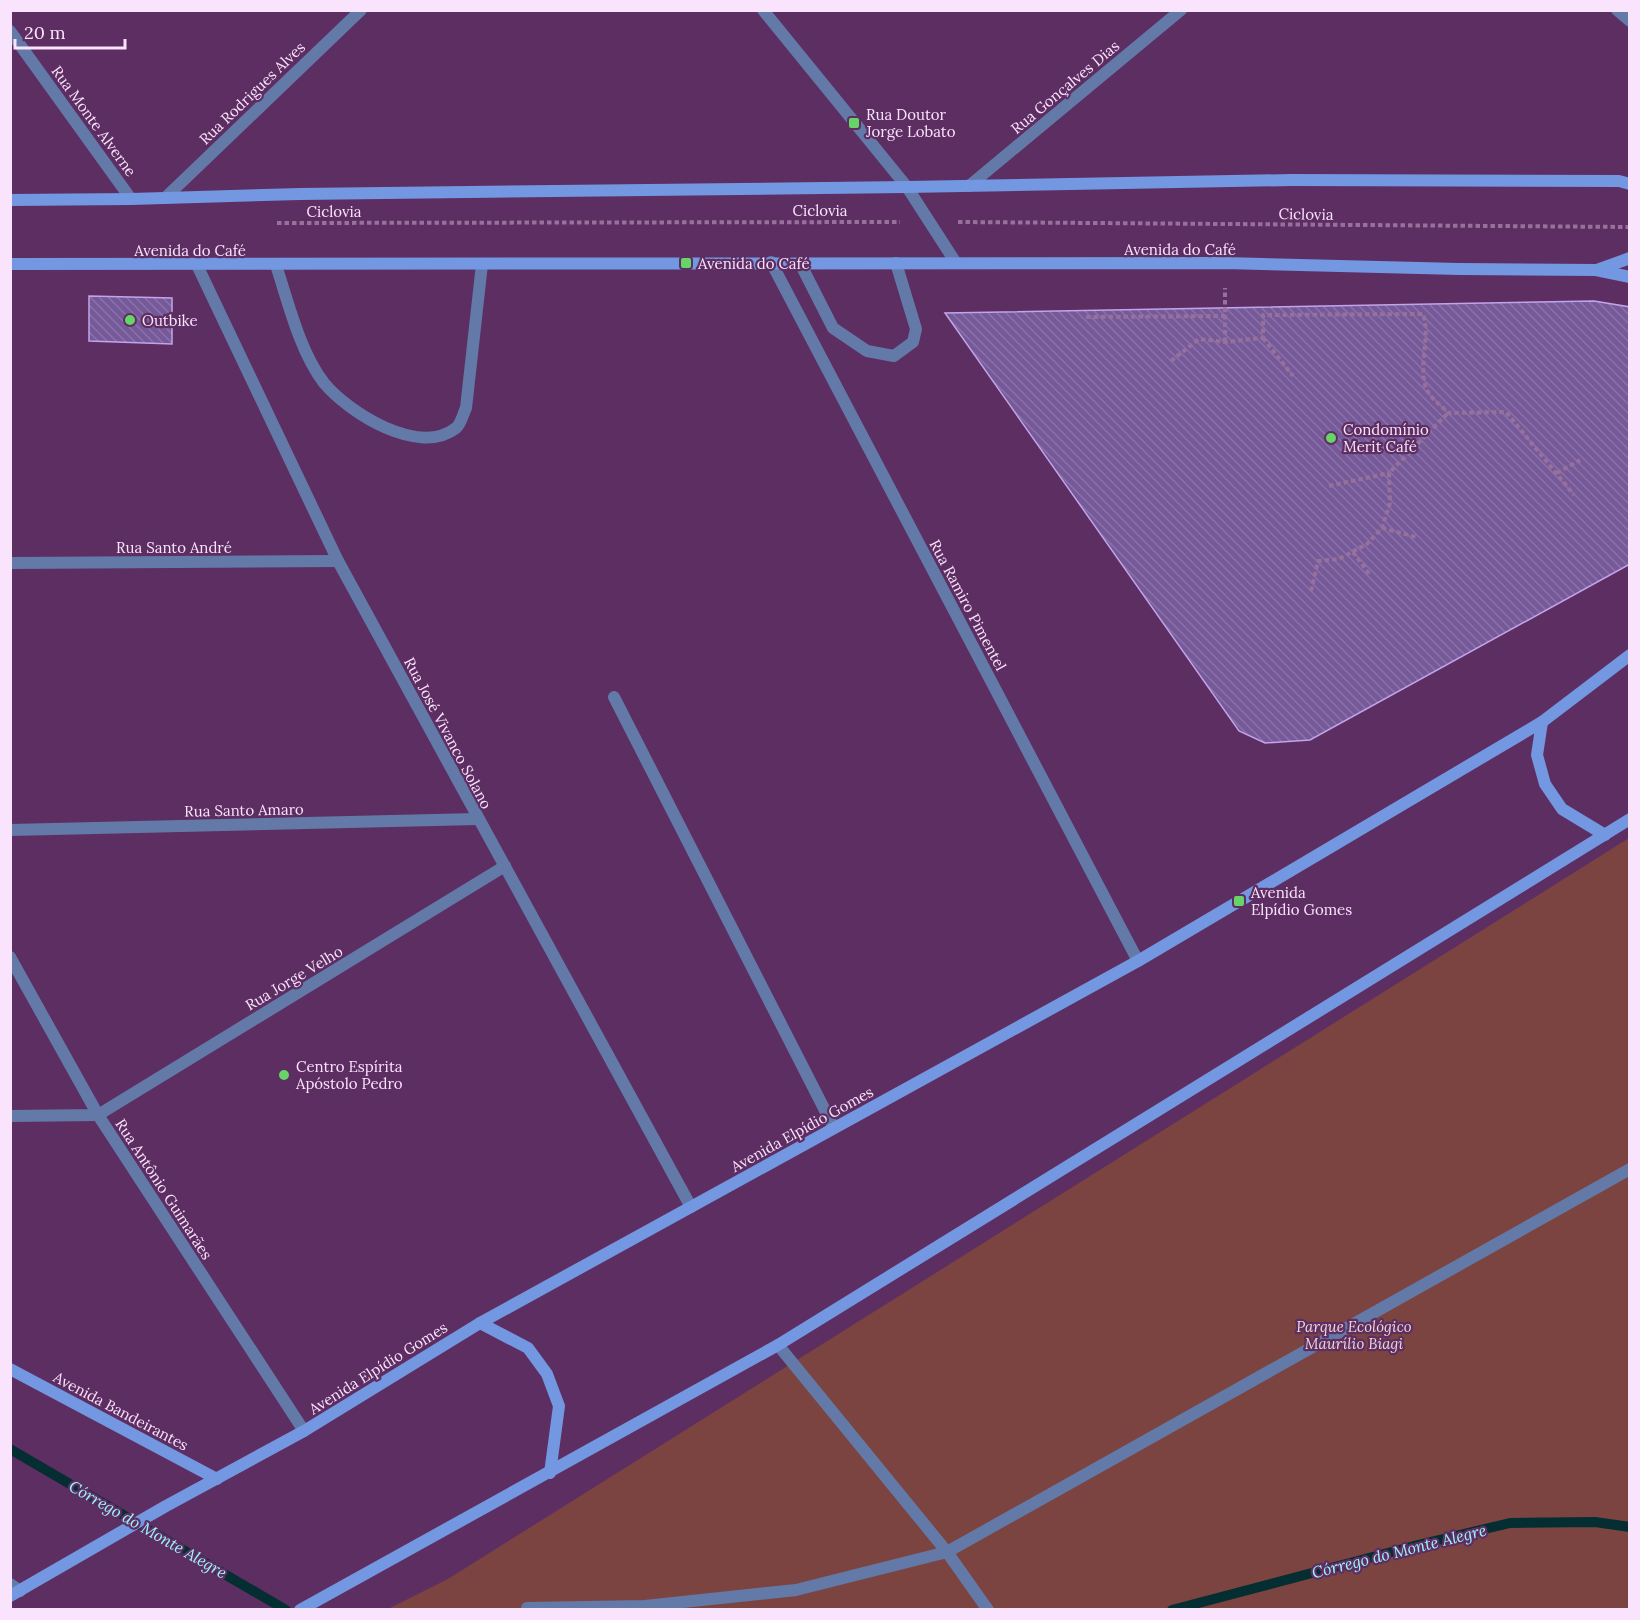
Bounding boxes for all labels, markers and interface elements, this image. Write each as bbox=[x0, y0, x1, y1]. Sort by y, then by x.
scale bar bbox=[15, 12, 124, 50]
text: 20 m bbox=[24, 21, 66, 44]
street label: Rua Gonçalves Dias bbox=[1007, 36, 1123, 138]
street label: Rua Rodrigues Alves bbox=[195, 37, 309, 148]
street label: Rua Monte Alverne bbox=[47, 62, 141, 180]
place label: Rua Doutor Jorge Lobato bbox=[865, 105, 956, 141]
marker: Rua Doutor Jorge Lobato bbox=[847, 116, 861, 130]
street label: Ciclovia bbox=[793, 201, 848, 220]
street label: Ciclovia bbox=[307, 202, 362, 221]
street label: Ciclovia bbox=[1278, 204, 1334, 224]
street label: Avenida do Café bbox=[1123, 240, 1236, 259]
street label: Avenida do Café bbox=[133, 241, 246, 260]
place label: Avenida do Café bbox=[697, 254, 810, 273]
marker: Avenida do Café bbox=[679, 256, 693, 270]
place label: Outbike bbox=[142, 311, 198, 330]
marker: Outbike bbox=[123, 313, 137, 327]
place label: Condomínio Merit Café bbox=[1343, 420, 1429, 456]
marker: Condomínio Merit Café bbox=[1324, 431, 1338, 445]
street label: Rua Ramiro Pimentel bbox=[925, 536, 1011, 674]
street label: Rua Santo André bbox=[116, 538, 232, 557]
street label: Rua José Vivanco Solano bbox=[400, 654, 496, 812]
street label: Rua Santo Amaro bbox=[184, 799, 304, 821]
place label: Avenida Elpídio Gomes bbox=[1250, 883, 1352, 919]
marker: Avenida Elpídio Gomes bbox=[1232, 894, 1246, 908]
street label: Rua Jorge Velho bbox=[242, 941, 346, 1015]
place label: Centro Espírita Apóstolo Pedro bbox=[295, 1057, 403, 1093]
marker: Centro Espírita Apóstolo Pedro bbox=[277, 1068, 291, 1082]
street label: Avenida Elpídio Gomes bbox=[727, 1082, 877, 1177]
street label: Rua Antônio Guimarães bbox=[111, 1115, 217, 1263]
park label: Parque Ecológico Maurílio Biagi bbox=[1296, 1317, 1412, 1353]
street label: Avenida Elpídio Gomes bbox=[304, 1318, 451, 1419]
street label: Avenida Bandeirantes bbox=[49, 1367, 192, 1455]
water label: Córrego do Monte Alegre bbox=[65, 1476, 231, 1583]
water label: Córrego do Monte Alegre bbox=[1310, 1520, 1489, 1582]

